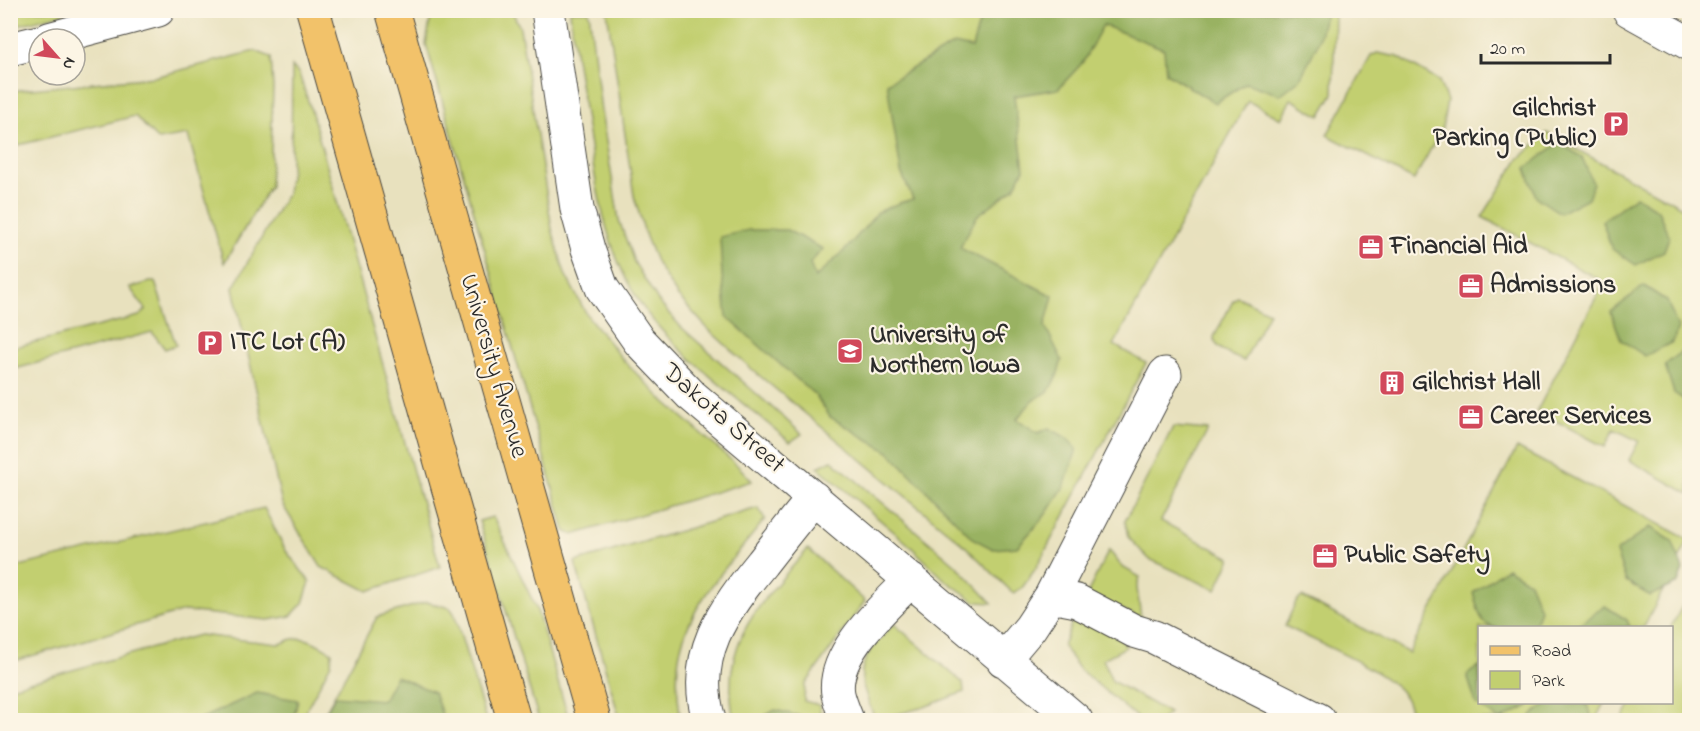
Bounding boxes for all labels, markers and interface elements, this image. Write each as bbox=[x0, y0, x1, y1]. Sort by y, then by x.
north arrow bbox=[27, 27, 87, 87]
scale bar bbox=[1481, 27, 1610, 65]
text: 20 m bbox=[1490, 37, 1525, 63]
text: N bbox=[55, 53, 82, 74]
place label: Gilchrist Parking (Public) bbox=[1433, 90, 1596, 159]
parking icon: Gilchrist Parking (Public) bbox=[1601, 109, 1631, 139]
place label: Financial Aid bbox=[1388, 228, 1528, 266]
office icon: Financial Aid bbox=[1356, 232, 1386, 262]
place label: Admissions bbox=[1490, 267, 1616, 305]
street label: University Avenue bbox=[449, 270, 538, 463]
office icon: Admissions bbox=[1456, 271, 1486, 301]
place label: University of Northern Iowa bbox=[870, 317, 1020, 385]
place label: ITC Lot (A) bbox=[230, 324, 345, 362]
parking icon: ITC Lot (A) bbox=[195, 328, 225, 358]
school or university icon: University of Northern Iowa bbox=[835, 336, 865, 366]
street label: Dakota Street bbox=[652, 354, 793, 484]
place label: Gilchrist Hall bbox=[1412, 364, 1540, 402]
building icon: Gilchrist Hall bbox=[1377, 368, 1407, 398]
place label: Career Services bbox=[1490, 398, 1652, 436]
office icon: Career Services bbox=[1456, 402, 1486, 432]
place label: Public Safety bbox=[1344, 537, 1490, 575]
office icon: Public Safety bbox=[1310, 541, 1340, 571]
legend bbox=[1478, 626, 1673, 704]
text: Road bbox=[1532, 639, 1571, 665]
text: Park bbox=[1532, 669, 1565, 695]

